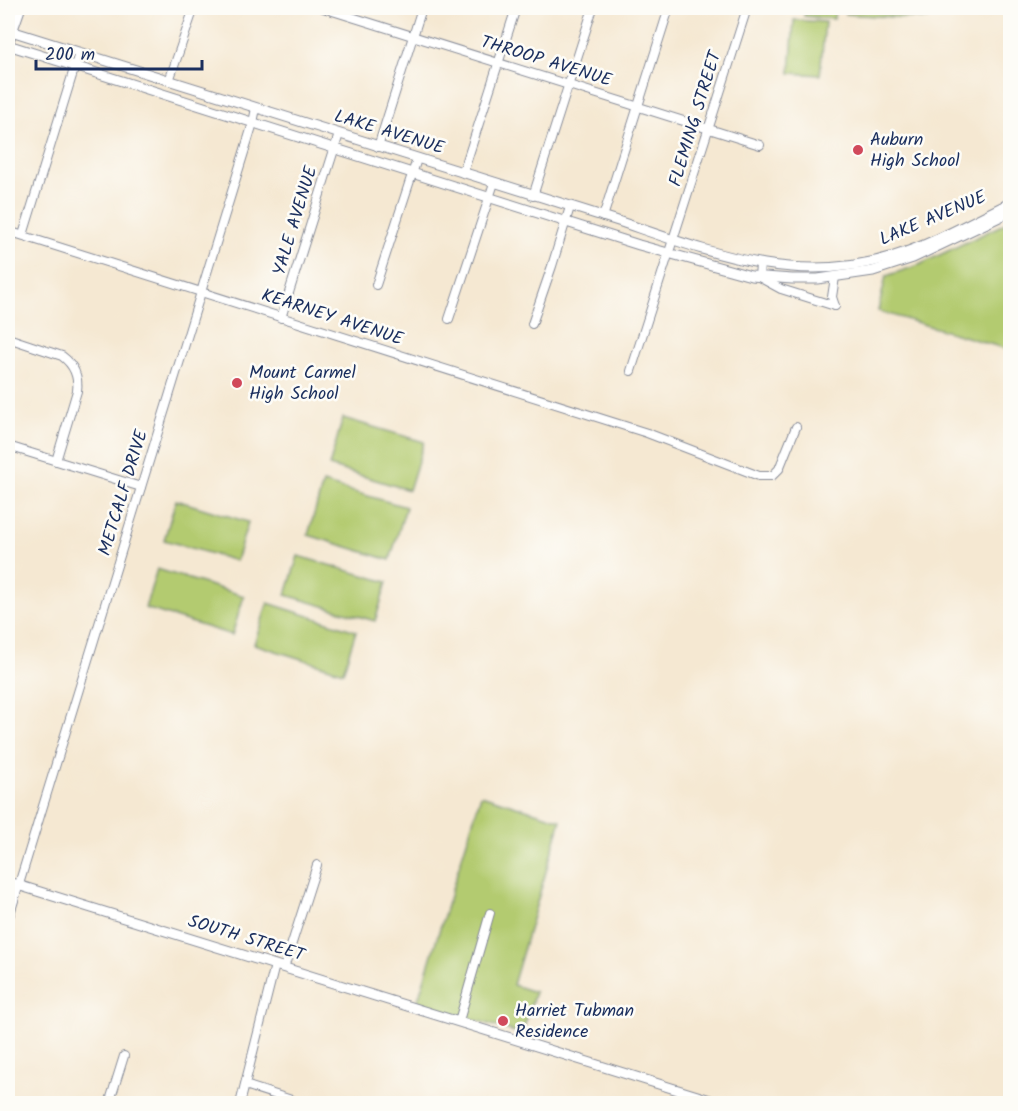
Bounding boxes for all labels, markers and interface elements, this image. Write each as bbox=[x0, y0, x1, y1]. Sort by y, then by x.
street label: THROOP AVENUE bbox=[477, 28, 616, 96]
scale bar bbox=[36, 33, 202, 71]
text: 200 m bbox=[45, 41, 95, 70]
street label: FLEMING STREET bbox=[662, 46, 731, 190]
street label: LAKE AVENUE bbox=[330, 103, 448, 164]
place label: Auburn High School bbox=[870, 126, 960, 176]
marker: Auburn High School bbox=[851, 143, 865, 157]
street label: YALE AVENUE bbox=[266, 162, 327, 279]
street label: LAKE AVENUE bbox=[875, 183, 991, 255]
street label: KEARNEY AVENUE bbox=[257, 281, 407, 355]
place label: Mount Carmel High School bbox=[249, 359, 356, 409]
marker: Mount Carmel High School bbox=[230, 376, 244, 390]
street label: METCALF DRIVE bbox=[91, 426, 157, 560]
street label: SOUTH STREET bbox=[184, 907, 309, 971]
place label: Harriet Tubman Residence bbox=[515, 997, 634, 1047]
marker: Harriet Tubman Residence bbox=[496, 1014, 510, 1028]

